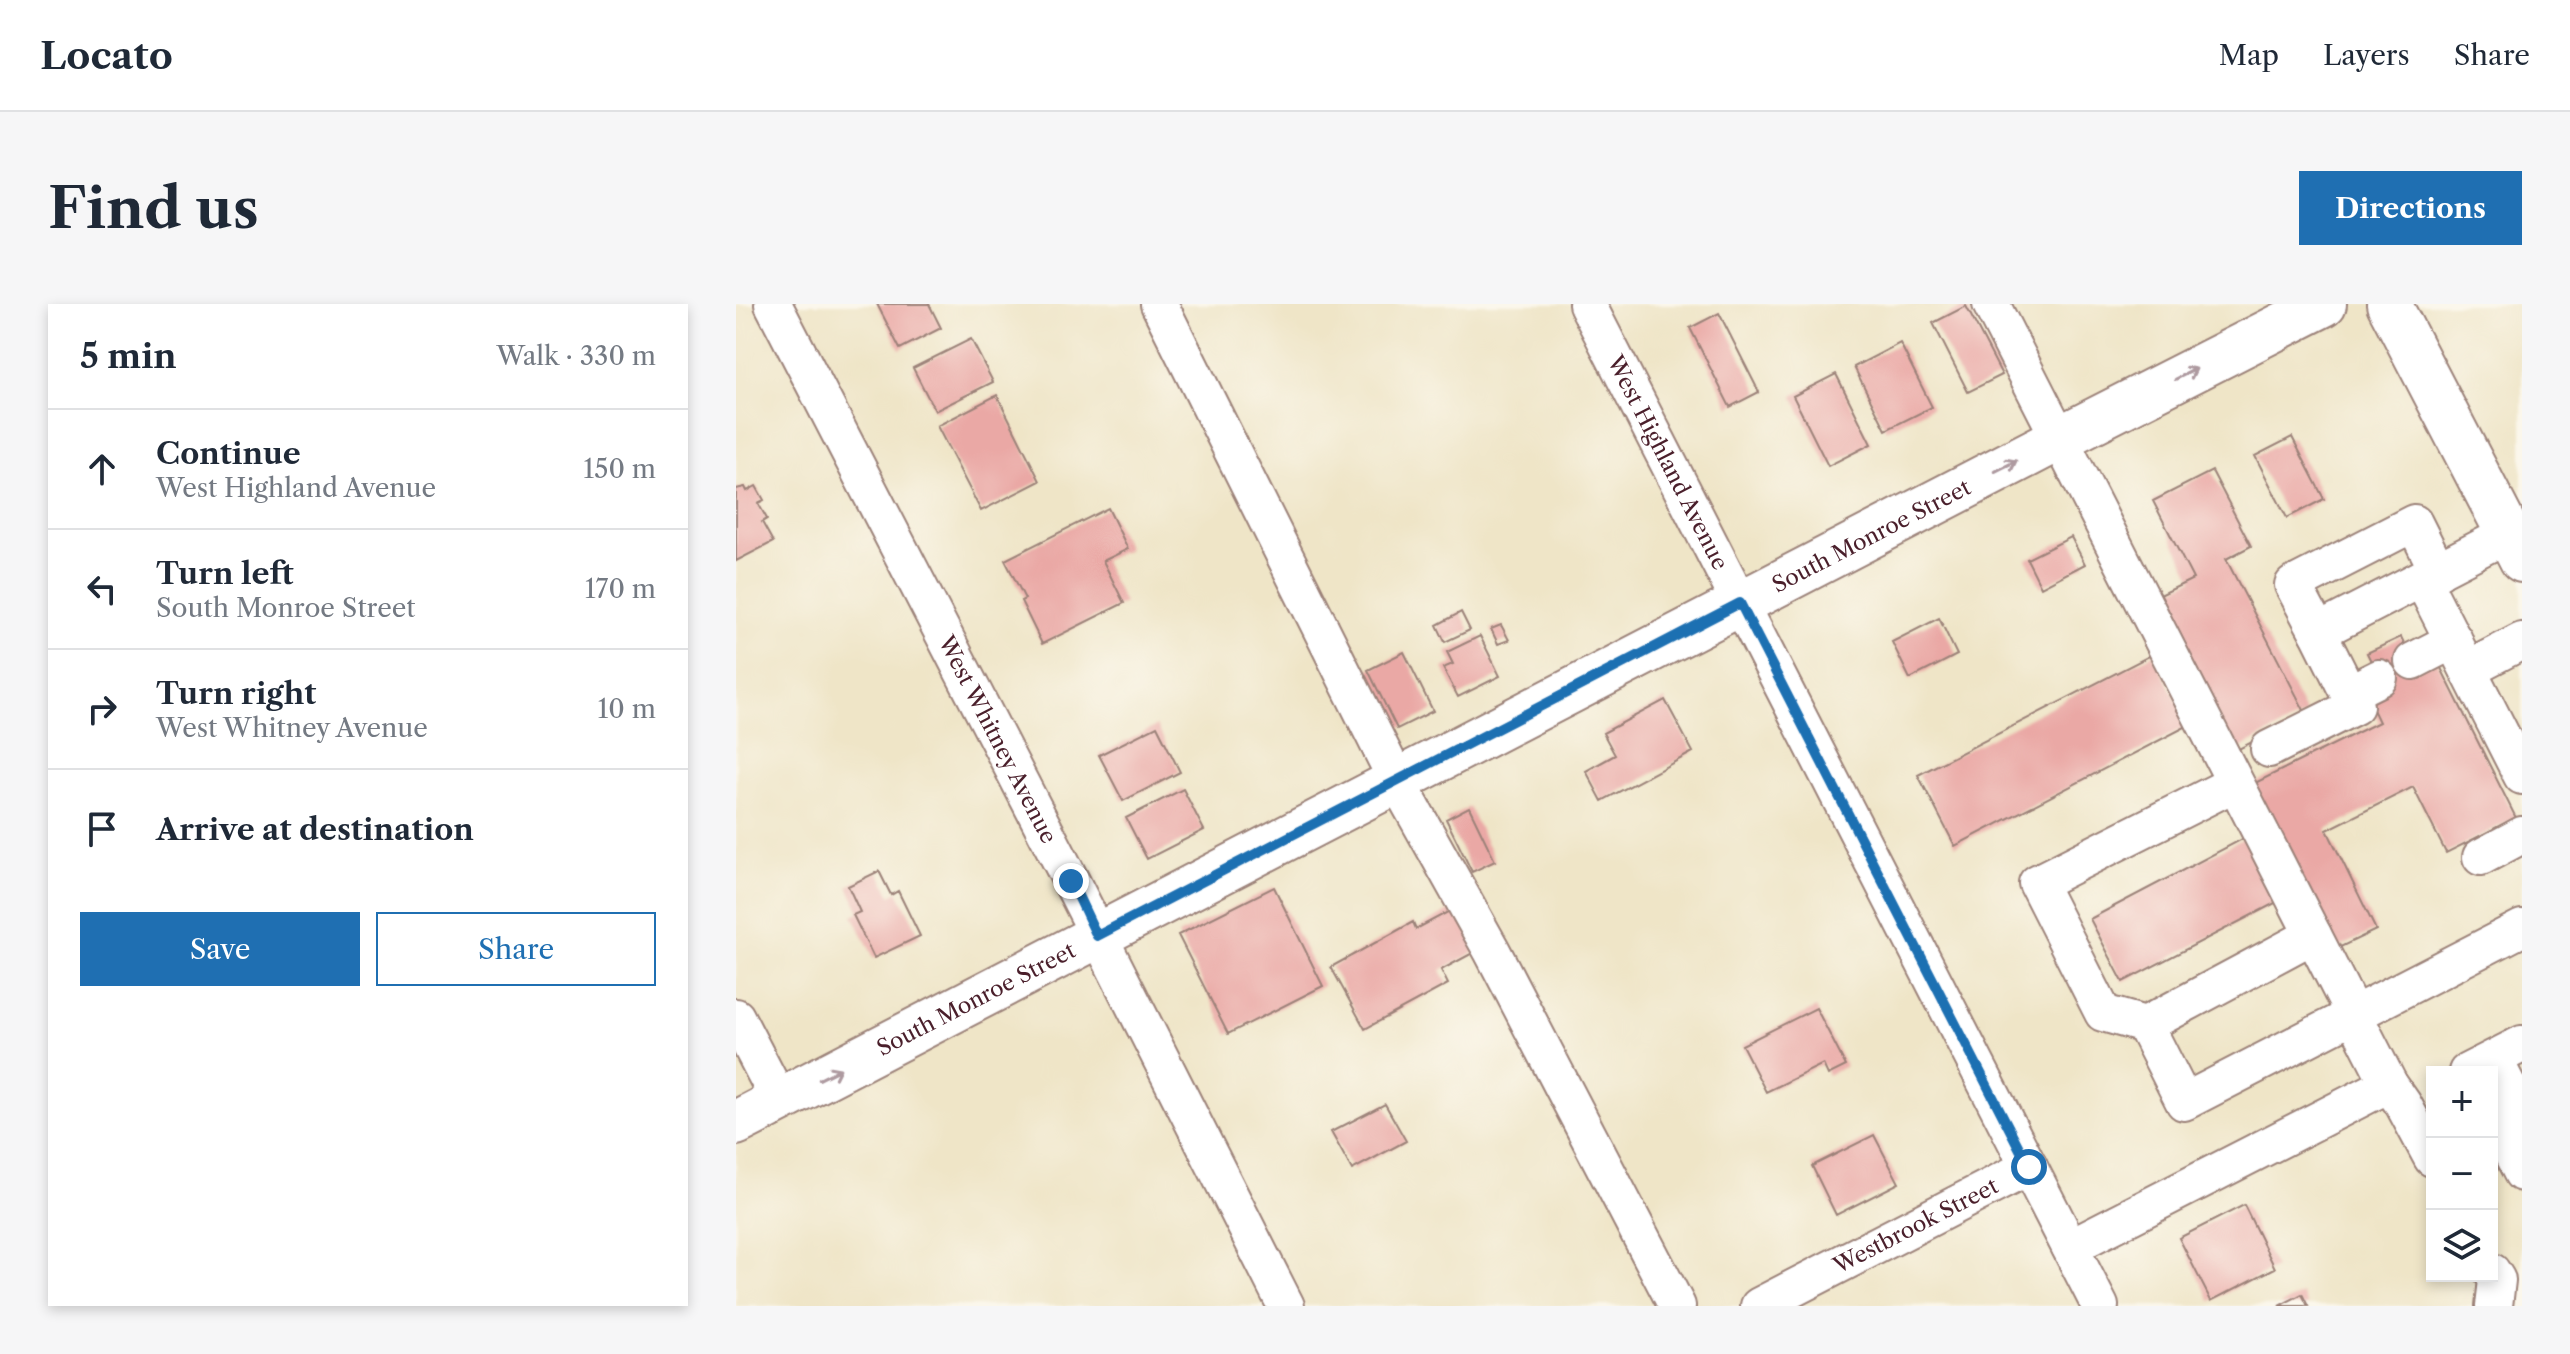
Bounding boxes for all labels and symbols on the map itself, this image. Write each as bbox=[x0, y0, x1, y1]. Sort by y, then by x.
street label: West Highland Avenue bbox=[1601, 350, 1734, 574]
one-way arrow bbox=[2173, 366, 2197, 381]
one-way arrow bbox=[1994, 457, 2018, 473]
street label: South Monroe Street bbox=[1768, 474, 1975, 599]
street label: West Whitney Avenue bbox=[932, 630, 1062, 848]
route end bbox=[1053, 863, 1089, 899]
street label: South Monroe Street bbox=[872, 937, 1080, 1062]
one-way arrow bbox=[818, 1065, 842, 1081]
route start bbox=[2011, 1149, 2047, 1185]
street label: Westbrook Street bbox=[1828, 1172, 2003, 1280]

